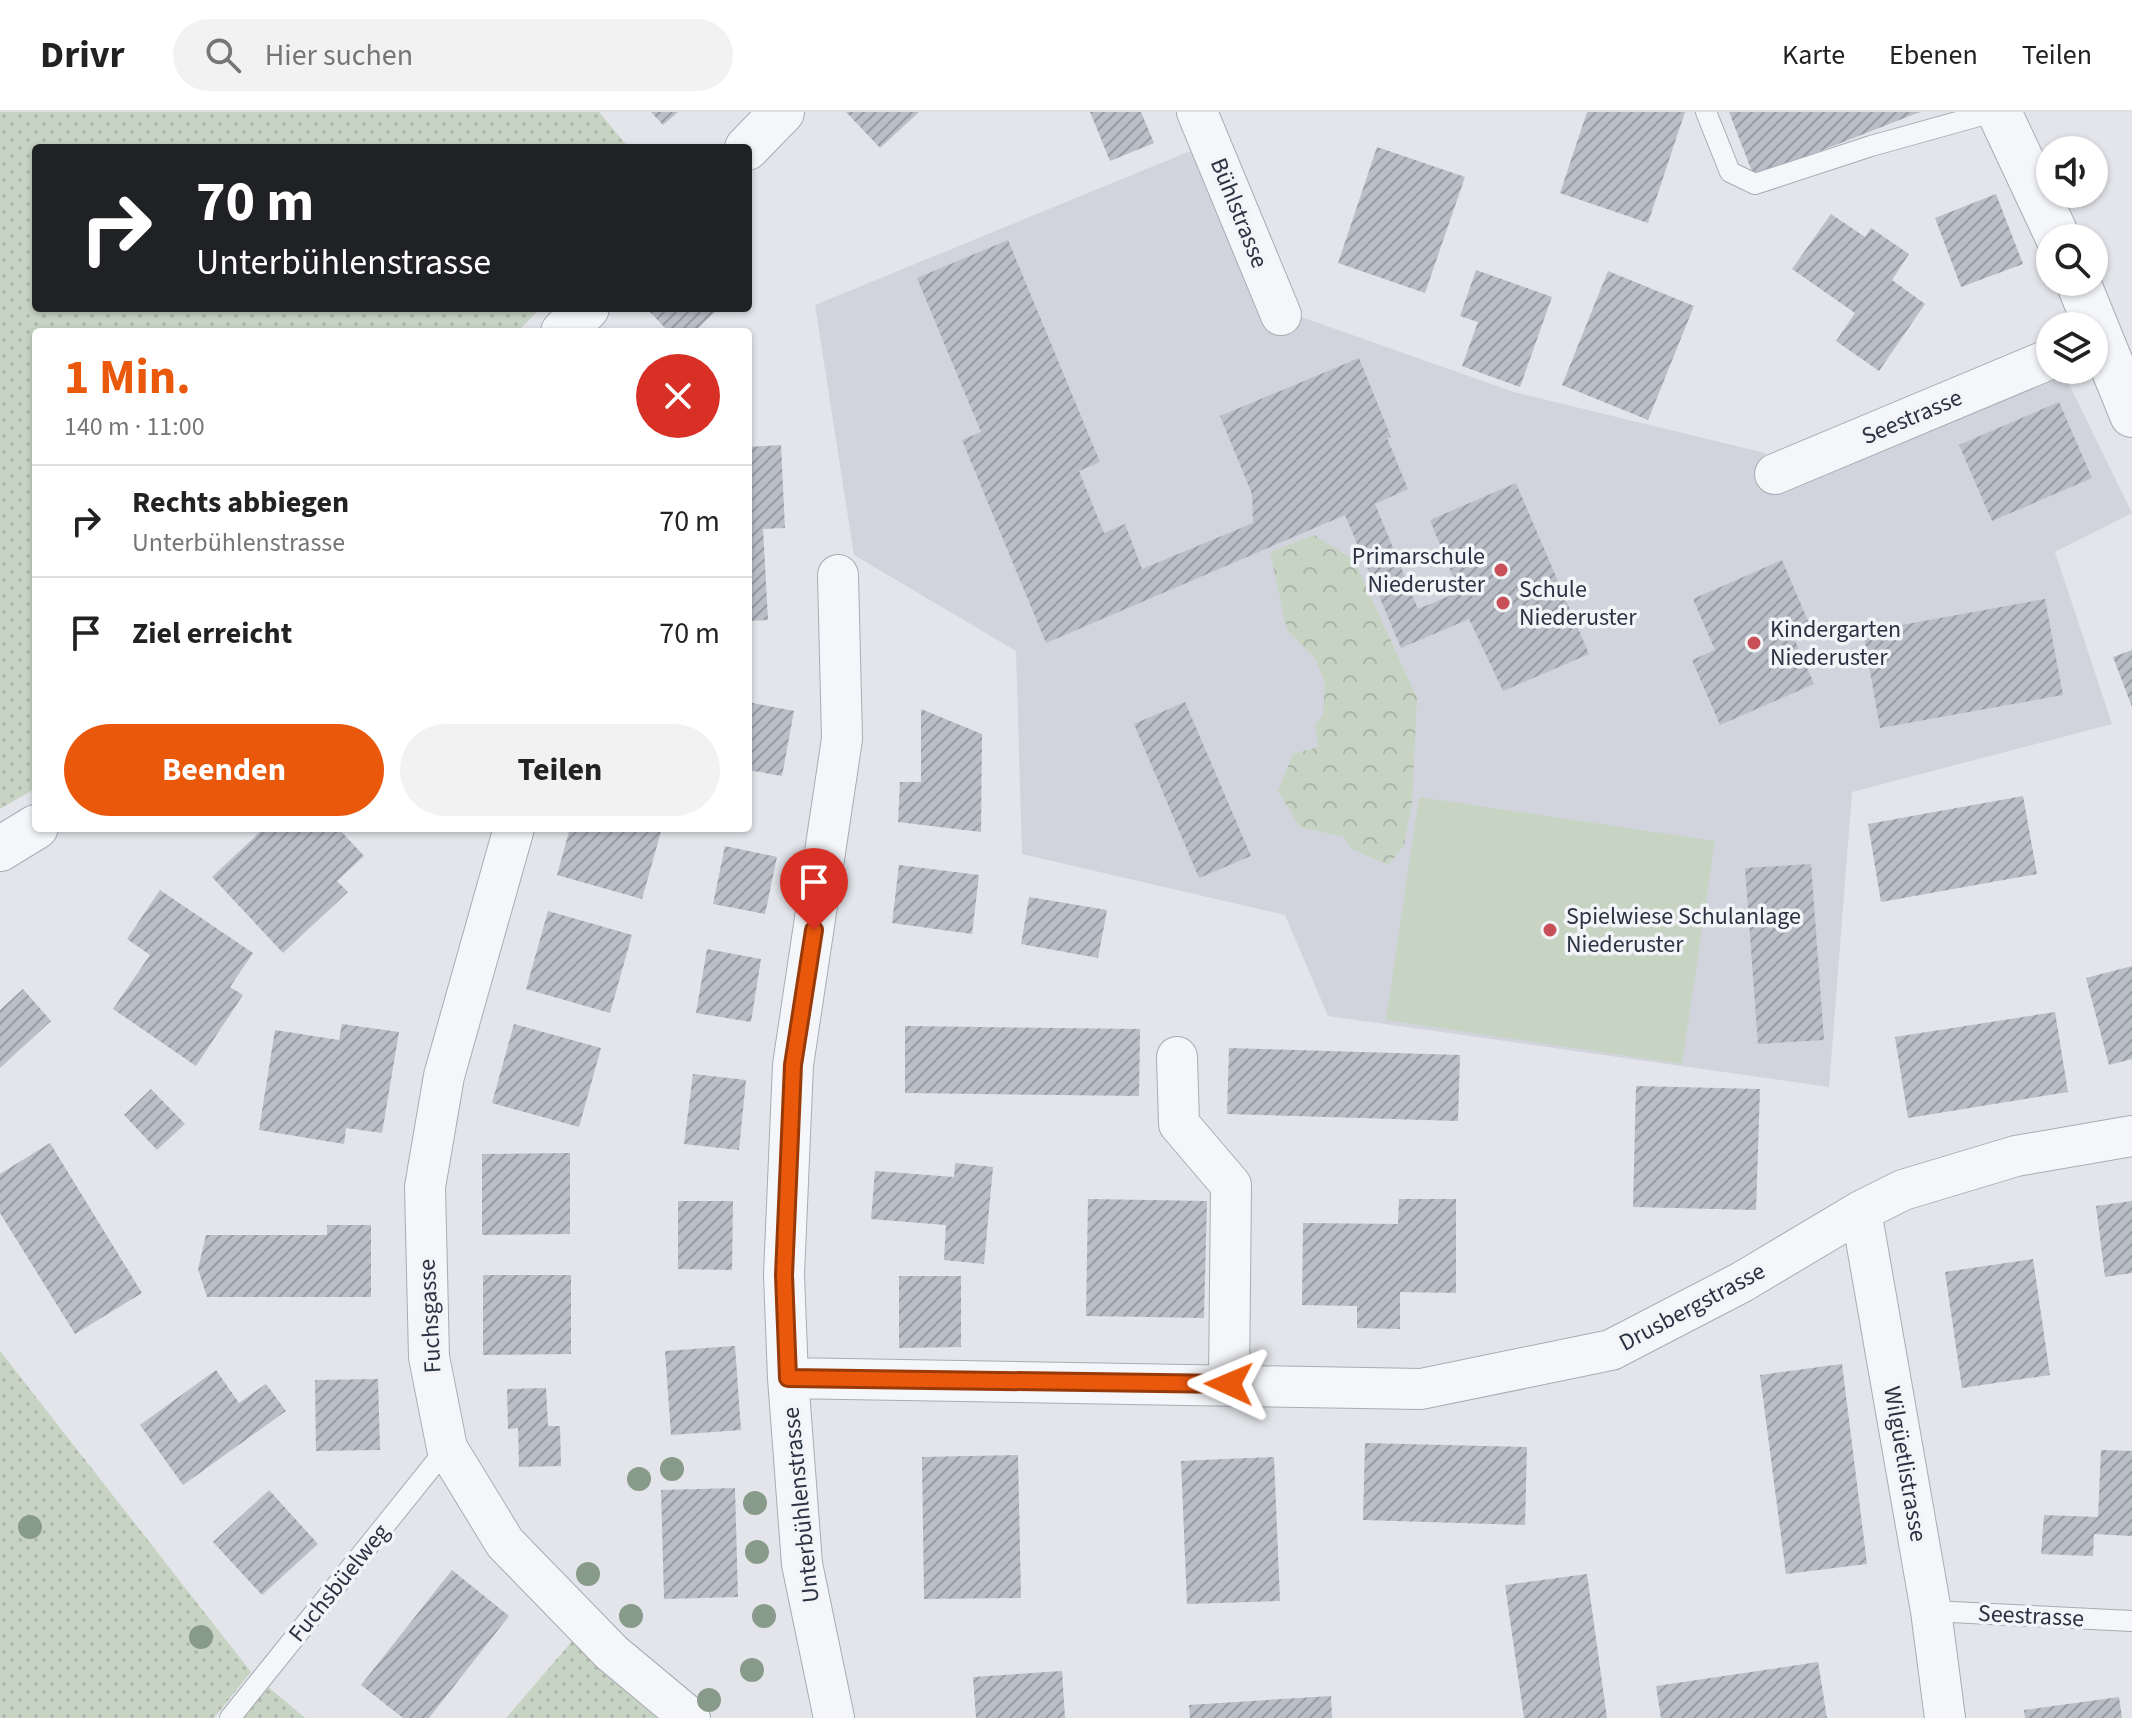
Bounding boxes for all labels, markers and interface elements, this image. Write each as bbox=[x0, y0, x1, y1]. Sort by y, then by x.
search box bbox=[173, 19, 733, 91]
text: Drivr bbox=[40, 28, 125, 82]
icon: search bbox=[201, 33, 245, 77]
text: Hier suchen bbox=[265, 34, 413, 77]
text: Karte bbox=[1782, 35, 1845, 75]
text: Ebenen bbox=[1889, 35, 1978, 75]
text: Teilen bbox=[2022, 35, 2092, 75]
map controls bbox=[2036, 136, 2108, 384]
button: sound bbox=[2036, 136, 2108, 208]
street label: Bühlstrasse bbox=[1201, 153, 1277, 273]
text: 70 m bbox=[196, 163, 314, 242]
icon: right bbox=[64, 176, 168, 280]
button: search bbox=[2036, 224, 2108, 296]
text: Unterbühlenstrasse bbox=[196, 237, 491, 288]
button: layers bbox=[2036, 312, 2108, 384]
text: 1 Min. bbox=[64, 344, 191, 412]
button: close bbox=[636, 354, 720, 438]
street label: Seestrasse bbox=[1856, 380, 1968, 454]
text: 140 m · 11:00 bbox=[64, 408, 205, 445]
text: Rechts abbiegen bbox=[132, 481, 349, 524]
icon: right bbox=[64, 499, 108, 543]
text: 70 m bbox=[659, 500, 720, 543]
text: Unterbühlenstrasse bbox=[132, 524, 345, 561]
place label: Primarschule Niederuster bbox=[1352, 539, 1486, 602]
marker: Primarschule Niederuster bbox=[1492, 561, 1510, 579]
place label: Schule Niederuster bbox=[1519, 572, 1637, 635]
marker: Schule Niederuster bbox=[1494, 594, 1512, 612]
icon: arrive bbox=[64, 611, 108, 655]
text: Ziel erreicht bbox=[132, 612, 292, 655]
text: 70 m bbox=[659, 612, 720, 655]
place label: Kindergarten Niederuster bbox=[1770, 612, 1901, 675]
marker: Kindergarten Niederuster bbox=[1745, 634, 1763, 652]
button: Beenden bbox=[64, 724, 384, 816]
button: Teilen bbox=[400, 724, 720, 816]
pin bbox=[780, 848, 848, 930]
icon: arrive bbox=[792, 860, 836, 904]
place label: Spielwiese Schulanlage Niederuster bbox=[1566, 899, 1801, 962]
marker: Spielwiese Schulanlage Niederuster bbox=[1541, 921, 1559, 939]
street label: Drusbergstrasse bbox=[1613, 1254, 1771, 1360]
street label: Fuchsgasse bbox=[410, 1258, 450, 1374]
position arrow bbox=[1187, 1342, 1271, 1426]
street label: Wilgüetlistrasse bbox=[1874, 1383, 1936, 1545]
street label: Unterbühlenstrasse bbox=[773, 1405, 829, 1605]
street label: Fuchsbüelweg bbox=[280, 1516, 398, 1650]
street label: Seestrasse bbox=[1977, 1596, 2085, 1636]

